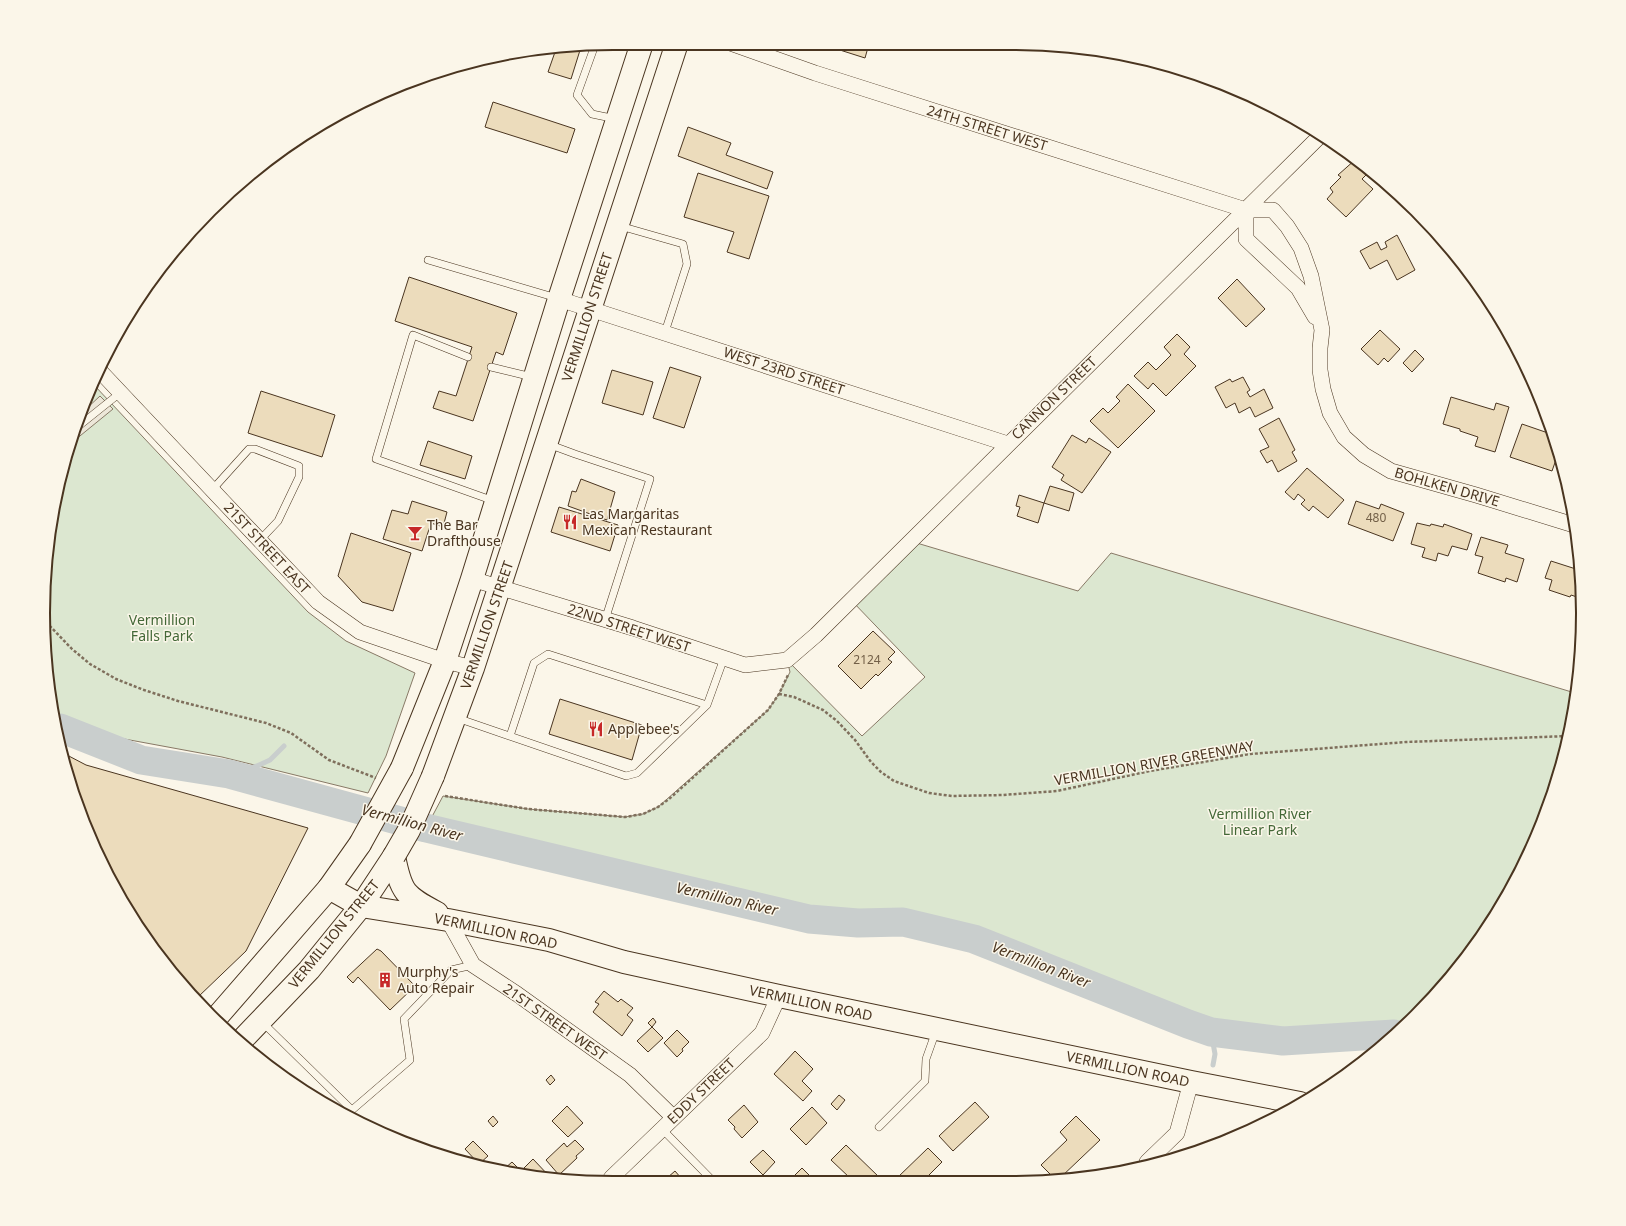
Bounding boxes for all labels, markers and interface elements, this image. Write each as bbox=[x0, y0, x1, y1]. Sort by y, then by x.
street label: 24TH STREET WEST bbox=[924, 100, 1050, 155]
street label: VERMILLION STREET bbox=[557, 250, 616, 384]
street label: WEST 23RD STREET bbox=[721, 342, 847, 399]
street label: CANNON STREET bbox=[1007, 352, 1101, 443]
street label: BOHLKEN DRIVE bbox=[1392, 462, 1502, 511]
street label: 21ST STREET EAST bbox=[220, 498, 315, 598]
place label: Las Margaritas Mexican Restaurant bbox=[582, 504, 712, 539]
house number: 480 bbox=[1366, 509, 1386, 526]
restaurant icon: Las Margaritas Mexican Restaurant bbox=[561, 513, 579, 531]
place label: The Bar Drafthouse bbox=[427, 515, 501, 550]
bar icon: The Bar Drafthouse bbox=[406, 524, 424, 542]
street label: VERMILLION STREET bbox=[456, 558, 517, 692]
street label: 22ND STREET WEST bbox=[565, 599, 693, 656]
park label: Vermillion Falls Park bbox=[129, 610, 195, 645]
house number: 2124 bbox=[853, 651, 881, 668]
place label: Applebee's bbox=[608, 719, 680, 738]
restaurant icon: Applebee's bbox=[587, 720, 605, 738]
street label: VERMILLION RIVER GREENWAY bbox=[1053, 736, 1255, 789]
water label: Vermillion River bbox=[359, 799, 466, 845]
park label: Vermillion River Linear Park bbox=[1208, 804, 1312, 839]
street label: VERMILLION STREET bbox=[284, 875, 383, 992]
water label: Vermillion River bbox=[674, 877, 781, 920]
street label: VERMILLION ROAD bbox=[433, 908, 559, 953]
water label: Vermillion River bbox=[989, 936, 1094, 992]
place label: Murphy's Auto Repair bbox=[397, 962, 474, 997]
building icon: Murphy's Auto Repair bbox=[376, 971, 394, 989]
street label: 21ST STREET WEST bbox=[500, 979, 611, 1065]
street label: VERMILLION ROAD bbox=[748, 980, 874, 1025]
street label: VERMILLION ROAD bbox=[1065, 1046, 1191, 1091]
street label: EDDY STREET bbox=[663, 1053, 739, 1128]

